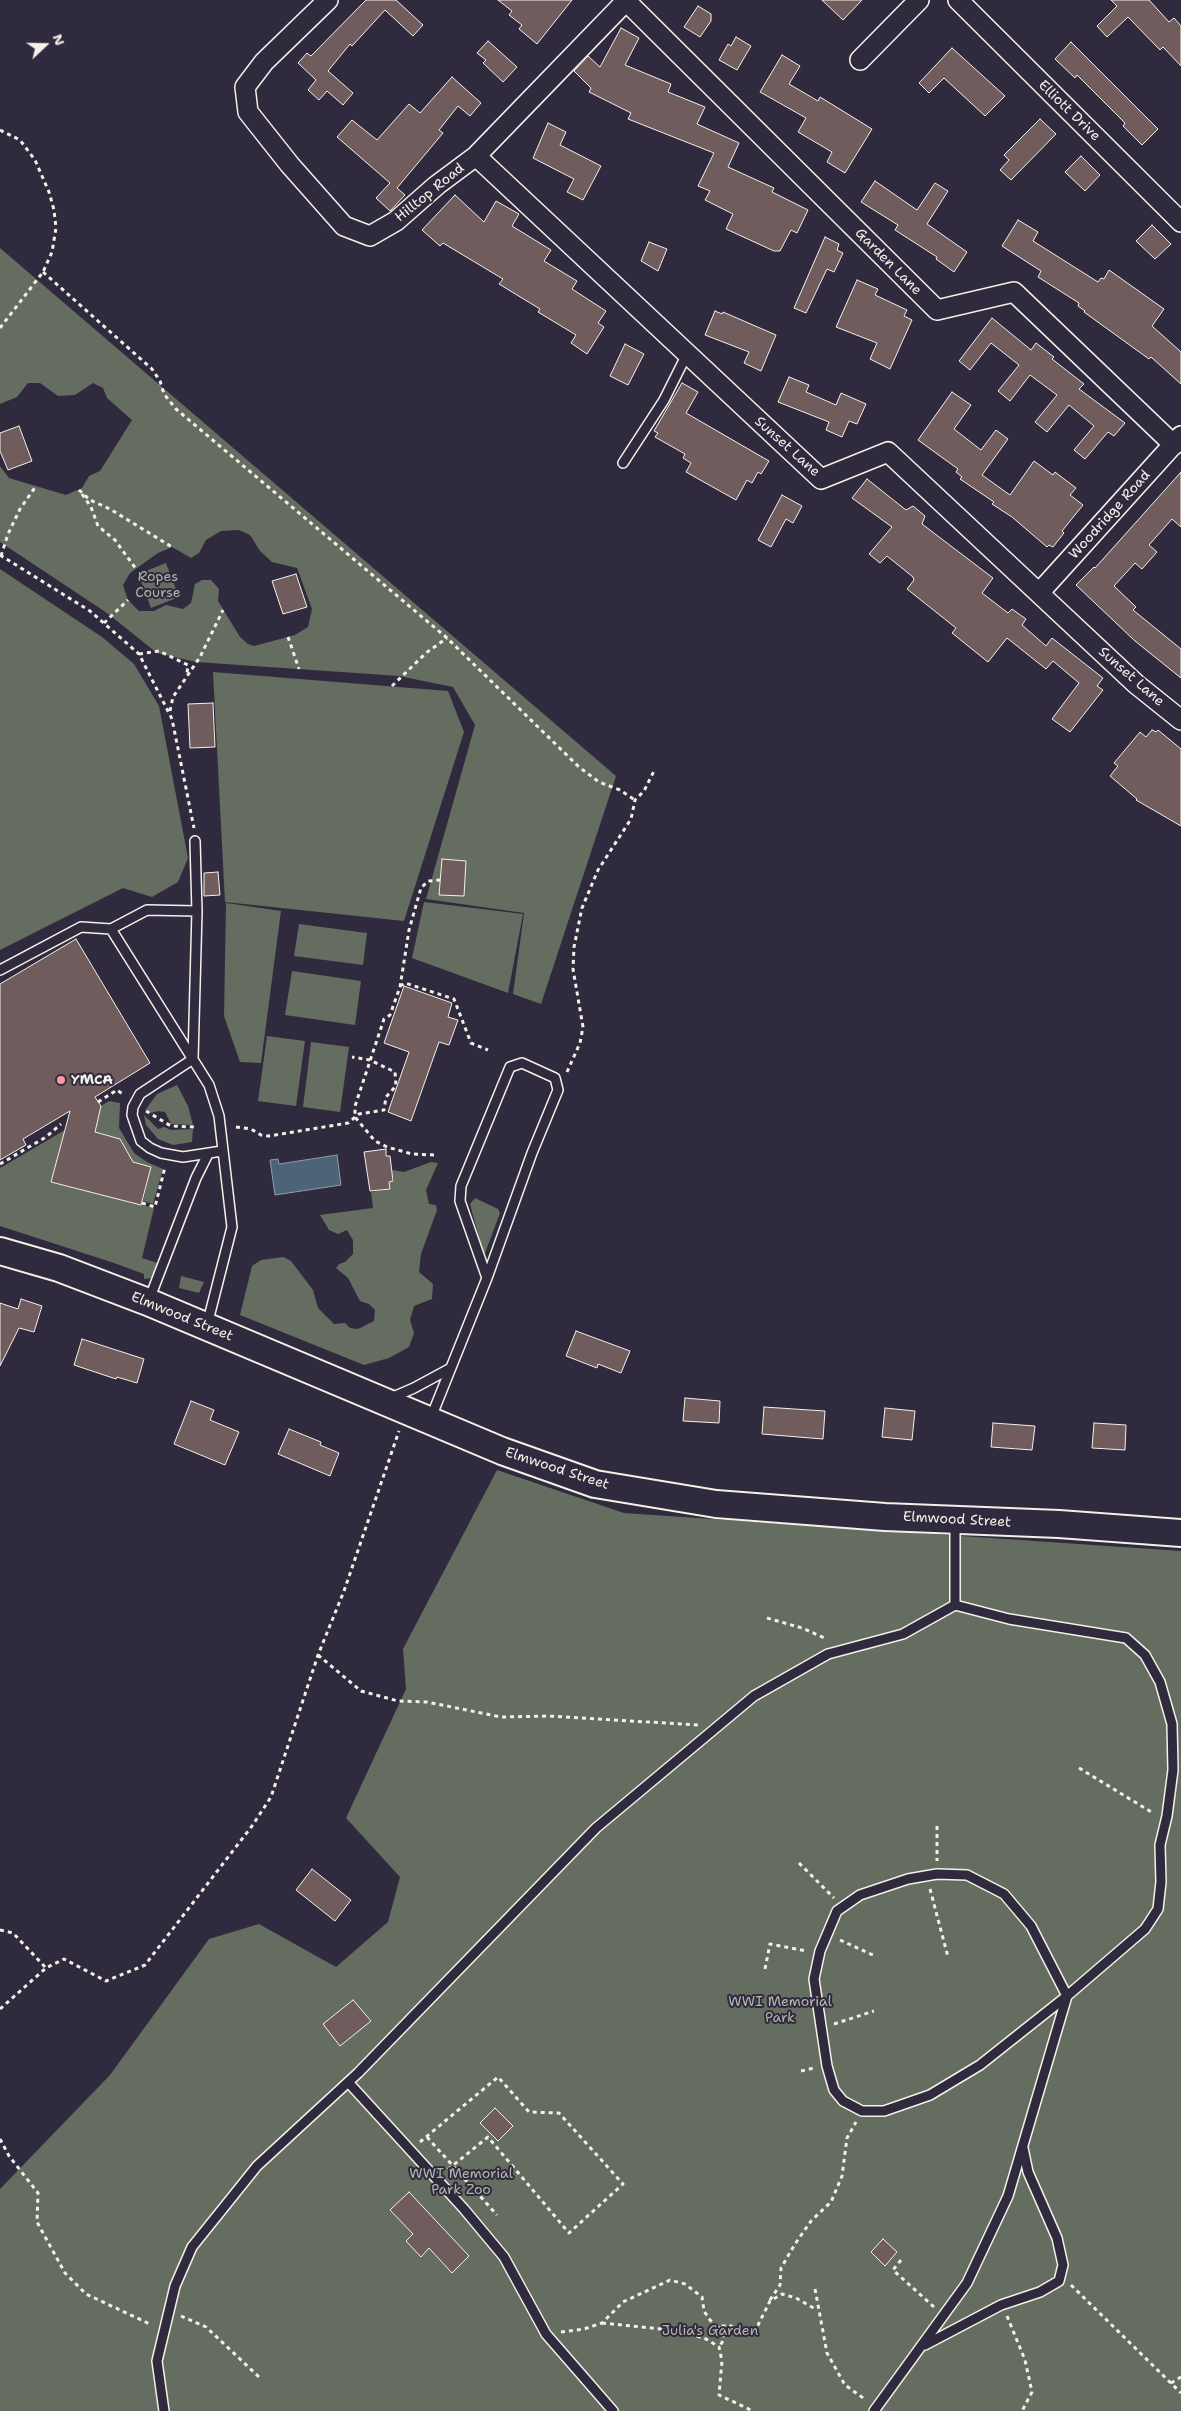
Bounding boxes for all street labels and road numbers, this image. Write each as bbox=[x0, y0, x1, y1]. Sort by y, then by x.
street label: Elliott Drive bbox=[1034, 77, 1104, 145]
street label: Hilltop Road bbox=[392, 160, 468, 226]
street label: Garden Lane bbox=[851, 225, 925, 299]
street label: Sunset Lane bbox=[751, 413, 823, 481]
street label: Woodridge Road bbox=[1066, 467, 1154, 563]
street label: Sunset Lane bbox=[1095, 644, 1167, 710]
street label: Elmwood Street bbox=[129, 1289, 235, 1345]
street label: Elmwood Street bbox=[503, 1444, 611, 1494]
street label: Elmwood Street bbox=[902, 1509, 1012, 1531]

